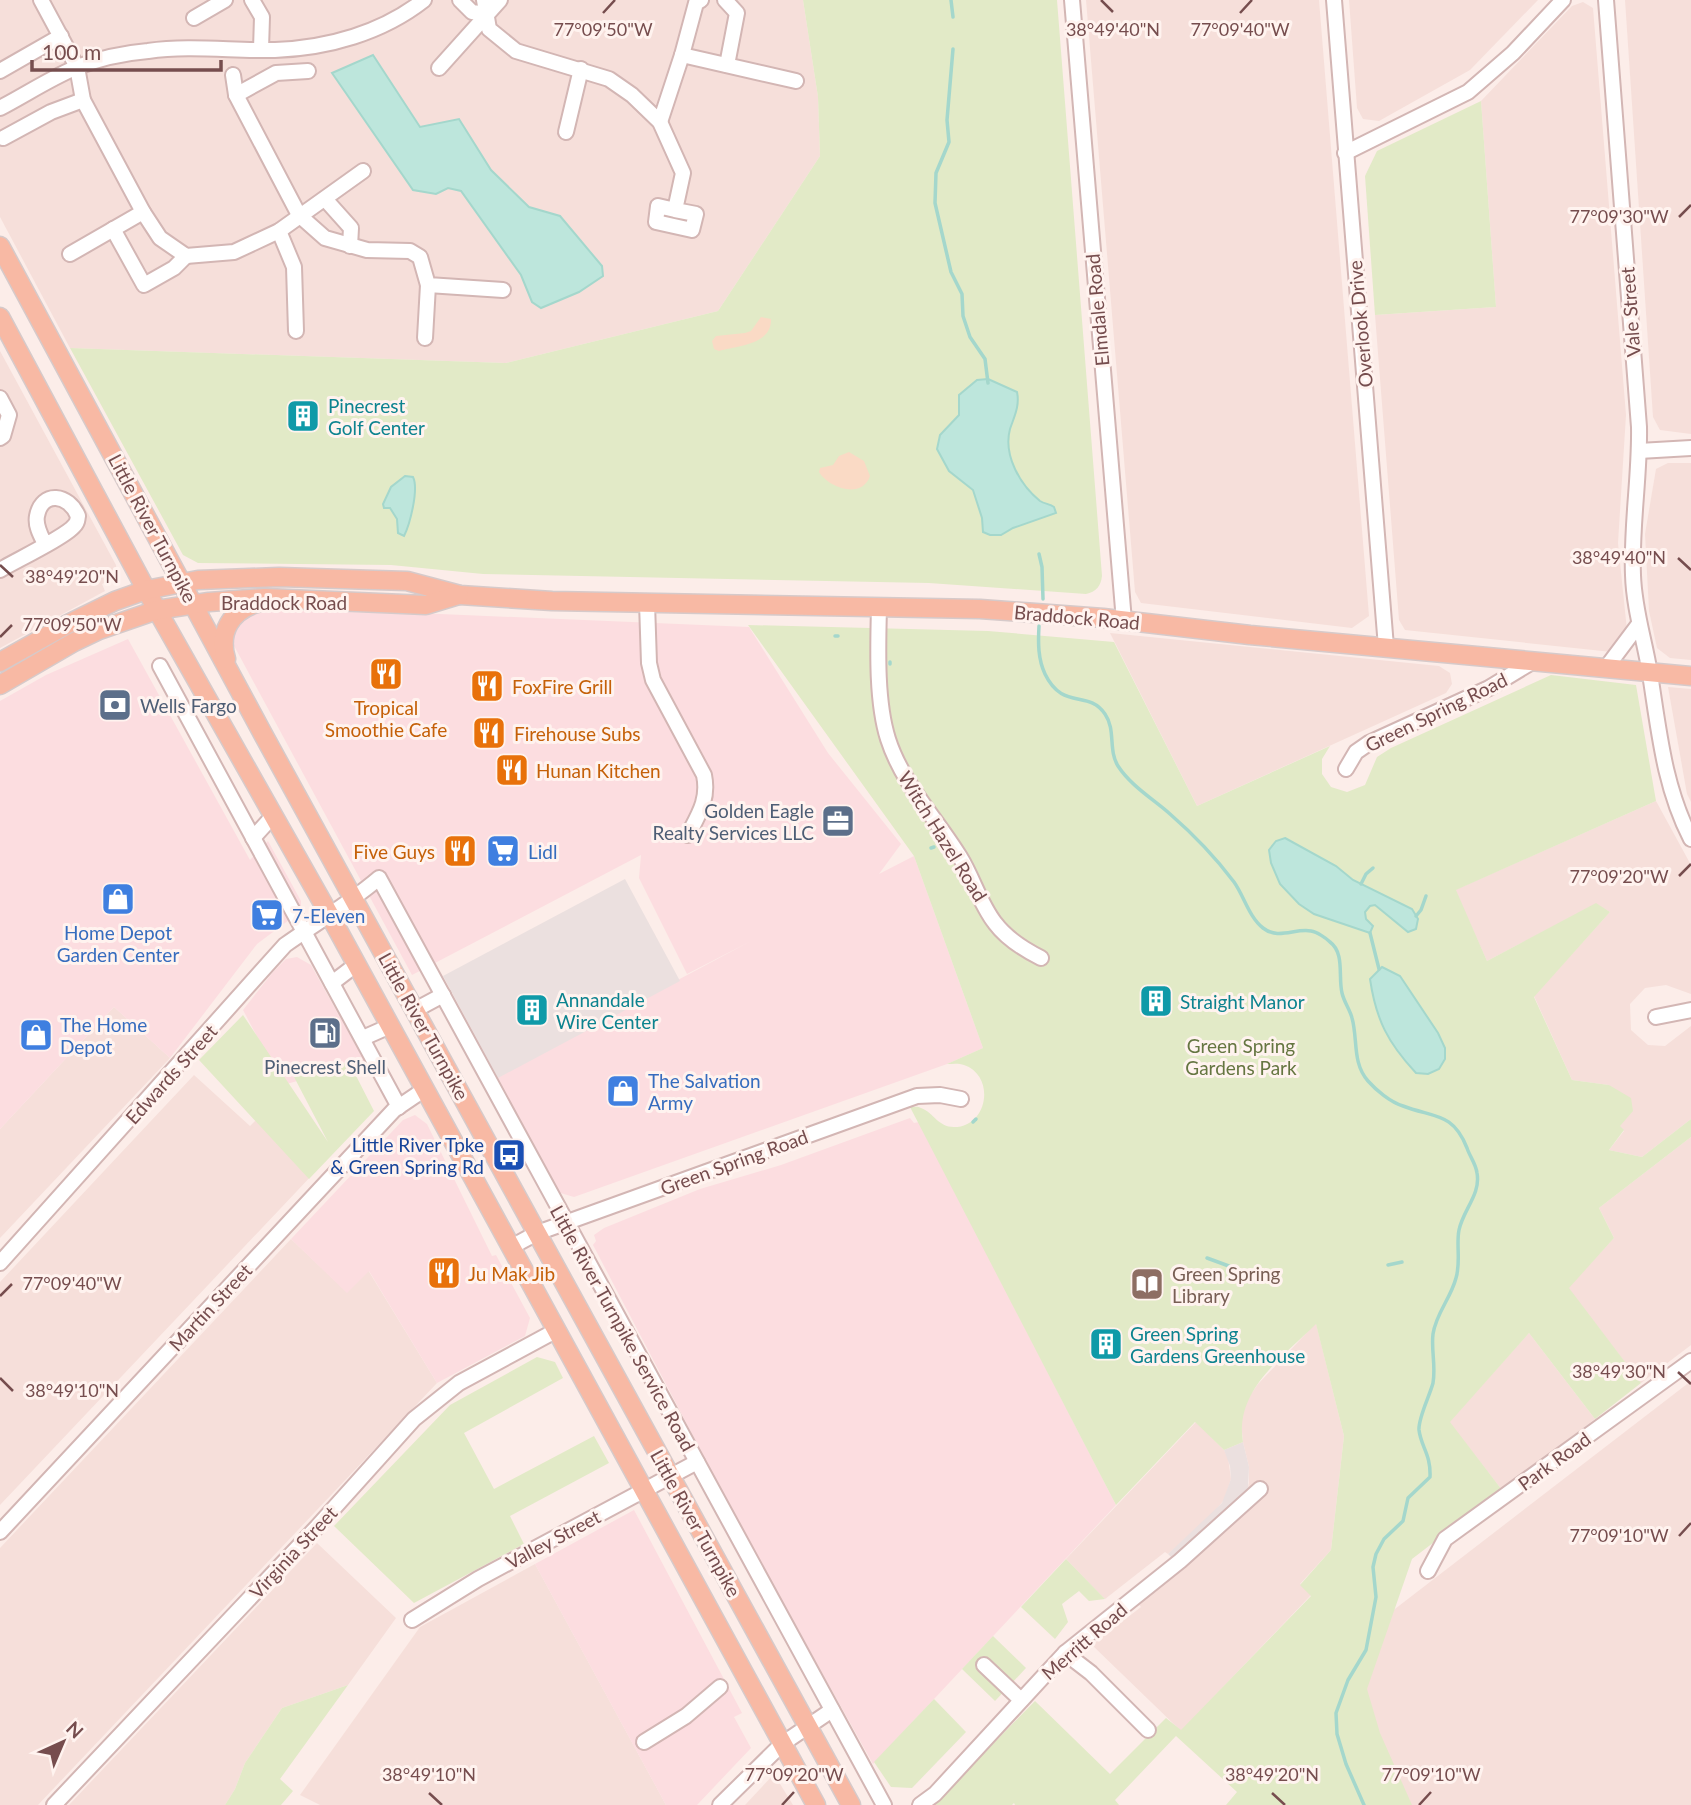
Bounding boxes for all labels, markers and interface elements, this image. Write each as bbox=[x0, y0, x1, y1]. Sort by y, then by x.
text: 77°09'50"W bbox=[553, 18, 653, 40]
text: 38°49'40"N bbox=[1066, 18, 1160, 40]
text: 77°09'40"W bbox=[1190, 18, 1290, 40]
scale bar bbox=[32, 28, 220, 72]
text: 100 m bbox=[42, 39, 101, 64]
text: 77°09'30"W bbox=[1569, 205, 1669, 227]
street label: Elmdale Road bbox=[1081, 253, 1113, 367]
street label: Overlook Drive bbox=[1343, 259, 1377, 389]
street label: Vale Street bbox=[1615, 266, 1645, 358]
place label: Pinecrest Golf Center bbox=[328, 394, 425, 439]
building icon: Pinecrest Golf Center bbox=[284, 397, 322, 435]
street label: Little River Turnpike bbox=[104, 450, 202, 606]
text: 38°49'40"N bbox=[1572, 546, 1666, 568]
text: 38°49'20"N bbox=[25, 565, 119, 587]
street label: Braddock Road bbox=[221, 591, 347, 614]
street label: Braddock Road bbox=[1013, 600, 1141, 634]
text: 77°09'50"W bbox=[22, 613, 122, 635]
restaurant icon: Tropical Smoothie Cafe bbox=[367, 655, 405, 693]
restaurant icon: FoxFire Grill bbox=[468, 667, 506, 705]
street label: Green Spring Road bbox=[1361, 668, 1511, 756]
place label: FoxFire Grill bbox=[512, 675, 613, 698]
bank icon: Wells Fargo bbox=[96, 686, 134, 724]
place label: Wells Fargo bbox=[140, 694, 237, 717]
place label: Tropical Smoothie Cafe bbox=[325, 696, 447, 741]
restaurant icon: Firehouse Subs bbox=[470, 714, 508, 752]
place label: Firehouse Subs bbox=[514, 722, 641, 745]
restaurant icon: Hunan Kitchen bbox=[493, 751, 531, 789]
place label: Hunan Kitchen bbox=[536, 759, 661, 782]
street label: Witch Hazel Road bbox=[894, 767, 992, 905]
place label: Golden Eagle Realty Services LLC bbox=[653, 799, 814, 844]
office icon: Golden Eagle Realty Services LLC bbox=[819, 802, 857, 840]
restaurant icon: Five Guys bbox=[441, 832, 479, 870]
supermarket icon: Lidl bbox=[484, 832, 522, 870]
place label: Five Guys bbox=[353, 840, 435, 863]
place label: Lidl bbox=[528, 840, 557, 863]
text: 77°09'20"W bbox=[1569, 865, 1669, 887]
shop icon: Home Depot Garden Center bbox=[99, 880, 137, 918]
supermarket icon: 7-Eleven bbox=[248, 896, 286, 934]
place label: 7-Eleven bbox=[292, 904, 365, 927]
place label: Home Depot Garden Center bbox=[57, 921, 179, 966]
street label: Little River Turnpike bbox=[374, 948, 474, 1104]
building icon: Straight Manor bbox=[1137, 982, 1175, 1020]
place label: Annandale Wire Center bbox=[556, 988, 658, 1033]
place label: Straight Manor bbox=[1180, 990, 1305, 1013]
building icon: Annandale Wire Center bbox=[513, 991, 551, 1029]
place label: The Home Depot bbox=[60, 1013, 147, 1058]
fuel station icon: Pinecrest Shell bbox=[306, 1014, 344, 1052]
shop icon: The Home Depot bbox=[17, 1016, 55, 1054]
street label: Edwards Street bbox=[120, 1019, 222, 1128]
park label: Green Spring Gardens Park bbox=[1185, 1034, 1297, 1079]
place label: Pinecrest Shell bbox=[264, 1055, 386, 1078]
place label: The Salvation Army bbox=[648, 1069, 761, 1114]
shop icon: The Salvation Army bbox=[604, 1072, 642, 1110]
street label: Green Spring Road bbox=[657, 1125, 811, 1199]
place label: Little River Tpke & Green Spring Rd bbox=[330, 1133, 484, 1178]
bus stop icon: Little River Tpke & Green Spring Rd bbox=[490, 1136, 528, 1174]
street label: Little River Turnpike Service Road bbox=[546, 1201, 700, 1455]
restaurant icon: Ju Mak Jib bbox=[425, 1254, 463, 1292]
street label: Martin Street bbox=[164, 1258, 256, 1355]
place label: Ju Mak Jib bbox=[468, 1262, 555, 1285]
place label: Green Spring Library bbox=[1172, 1262, 1281, 1307]
library icon: Green Spring Library bbox=[1128, 1265, 1166, 1303]
text: 77°09'40"W bbox=[22, 1272, 122, 1294]
place label: Green Spring Gardens Greenhouse bbox=[1130, 1322, 1305, 1367]
building icon: Green Spring Gardens Greenhouse bbox=[1087, 1325, 1125, 1363]
text: 38°49'30"N bbox=[1572, 1360, 1666, 1382]
text: 38°49'10"N bbox=[25, 1379, 119, 1401]
street label: Park Road bbox=[1513, 1427, 1595, 1495]
street label: Little River Turnpike bbox=[646, 1445, 746, 1601]
street label: Virginia Street bbox=[244, 1501, 342, 1603]
street label: Valley Street bbox=[502, 1504, 604, 1574]
text: 77°09'10"W bbox=[1569, 1524, 1669, 1546]
street label: Merritt Road bbox=[1037, 1598, 1131, 1684]
north arrow bbox=[28, 1707, 98, 1777]
text: N bbox=[62, 1716, 88, 1743]
text: 38°49'10"N bbox=[382, 1763, 476, 1785]
text: 77°09'20"W bbox=[744, 1763, 844, 1785]
text: 38°49'20"N bbox=[1225, 1763, 1319, 1785]
text: 77°09'10"W bbox=[1381, 1763, 1481, 1785]

